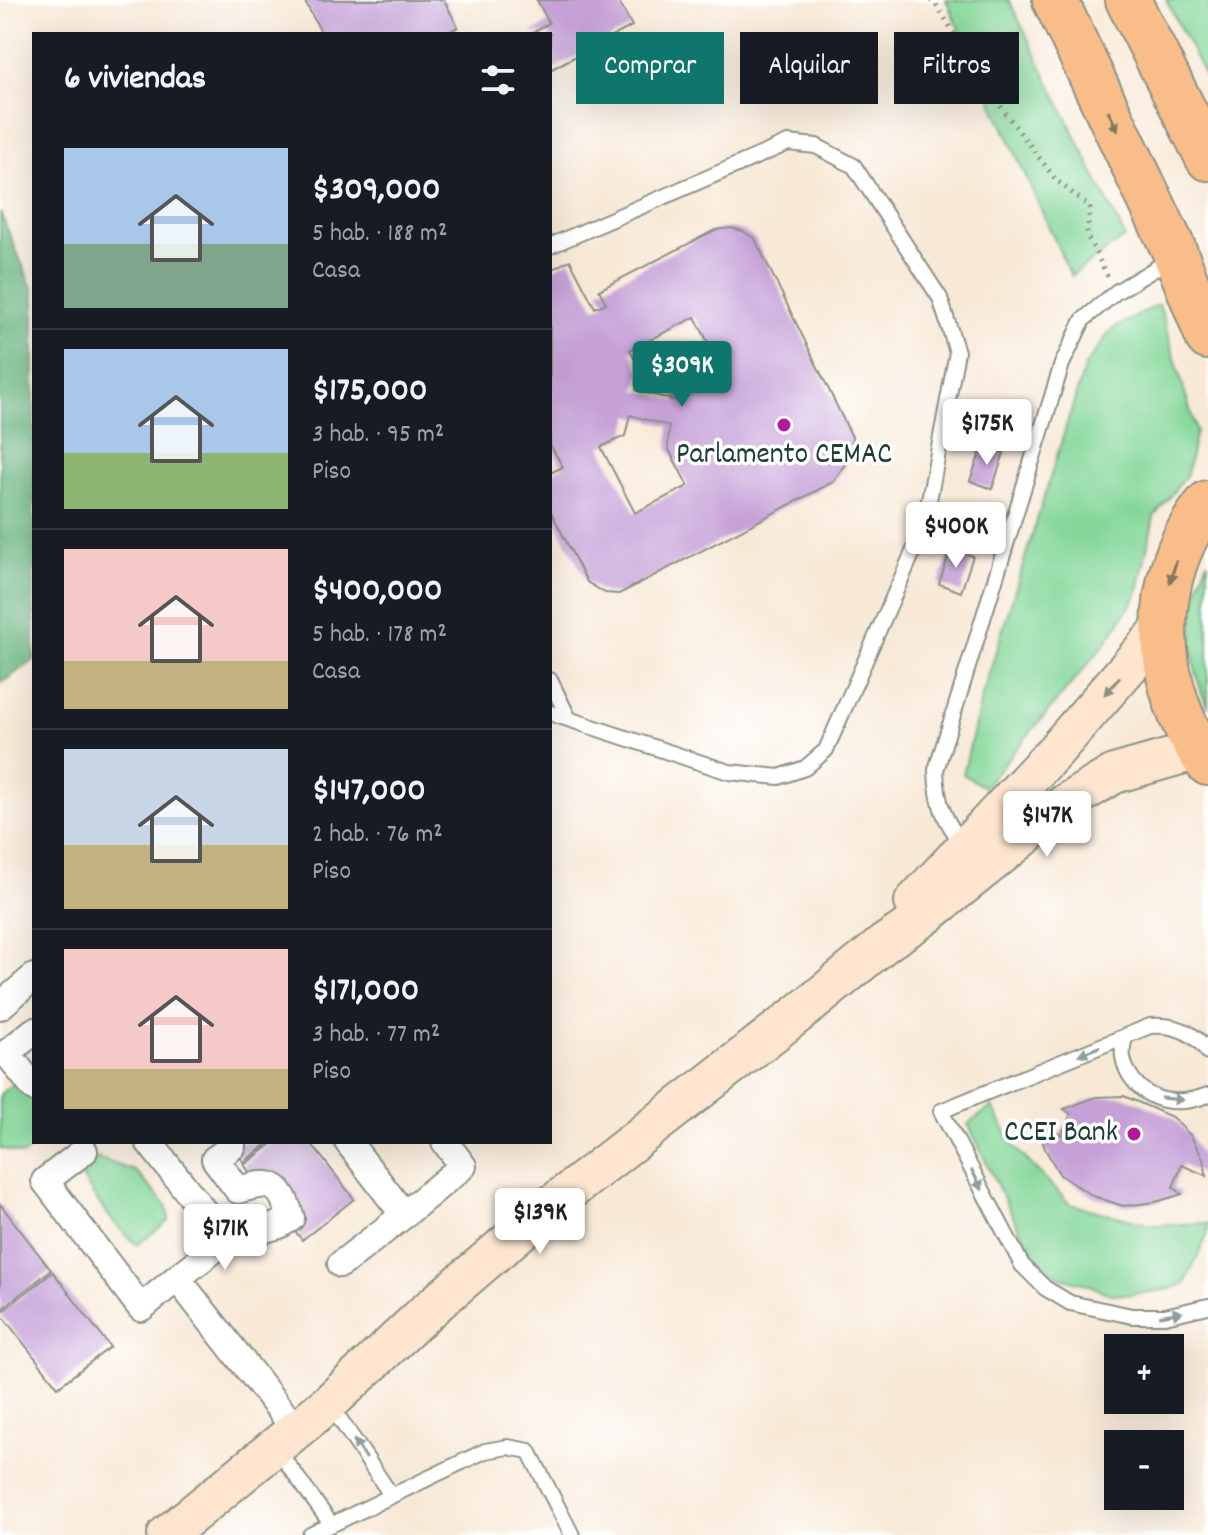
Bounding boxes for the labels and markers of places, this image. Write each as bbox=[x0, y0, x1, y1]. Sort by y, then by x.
pin: $309K bbox=[626, 341, 738, 409]
pin: $175K bbox=[931, 399, 1043, 467]
marker: Parlamento CEMAC bbox=[775, 416, 793, 434]
place label: Parlamento CEMAC bbox=[676, 435, 892, 478]
pin: $400K bbox=[900, 502, 1012, 570]
pin: $147K bbox=[991, 791, 1103, 859]
place label: CCEI Bank bbox=[1004, 1113, 1118, 1156]
marker: CCEI Bank bbox=[1125, 1125, 1143, 1143]
pin: $139K bbox=[484, 1188, 596, 1256]
pin: $171K bbox=[169, 1204, 281, 1272]

